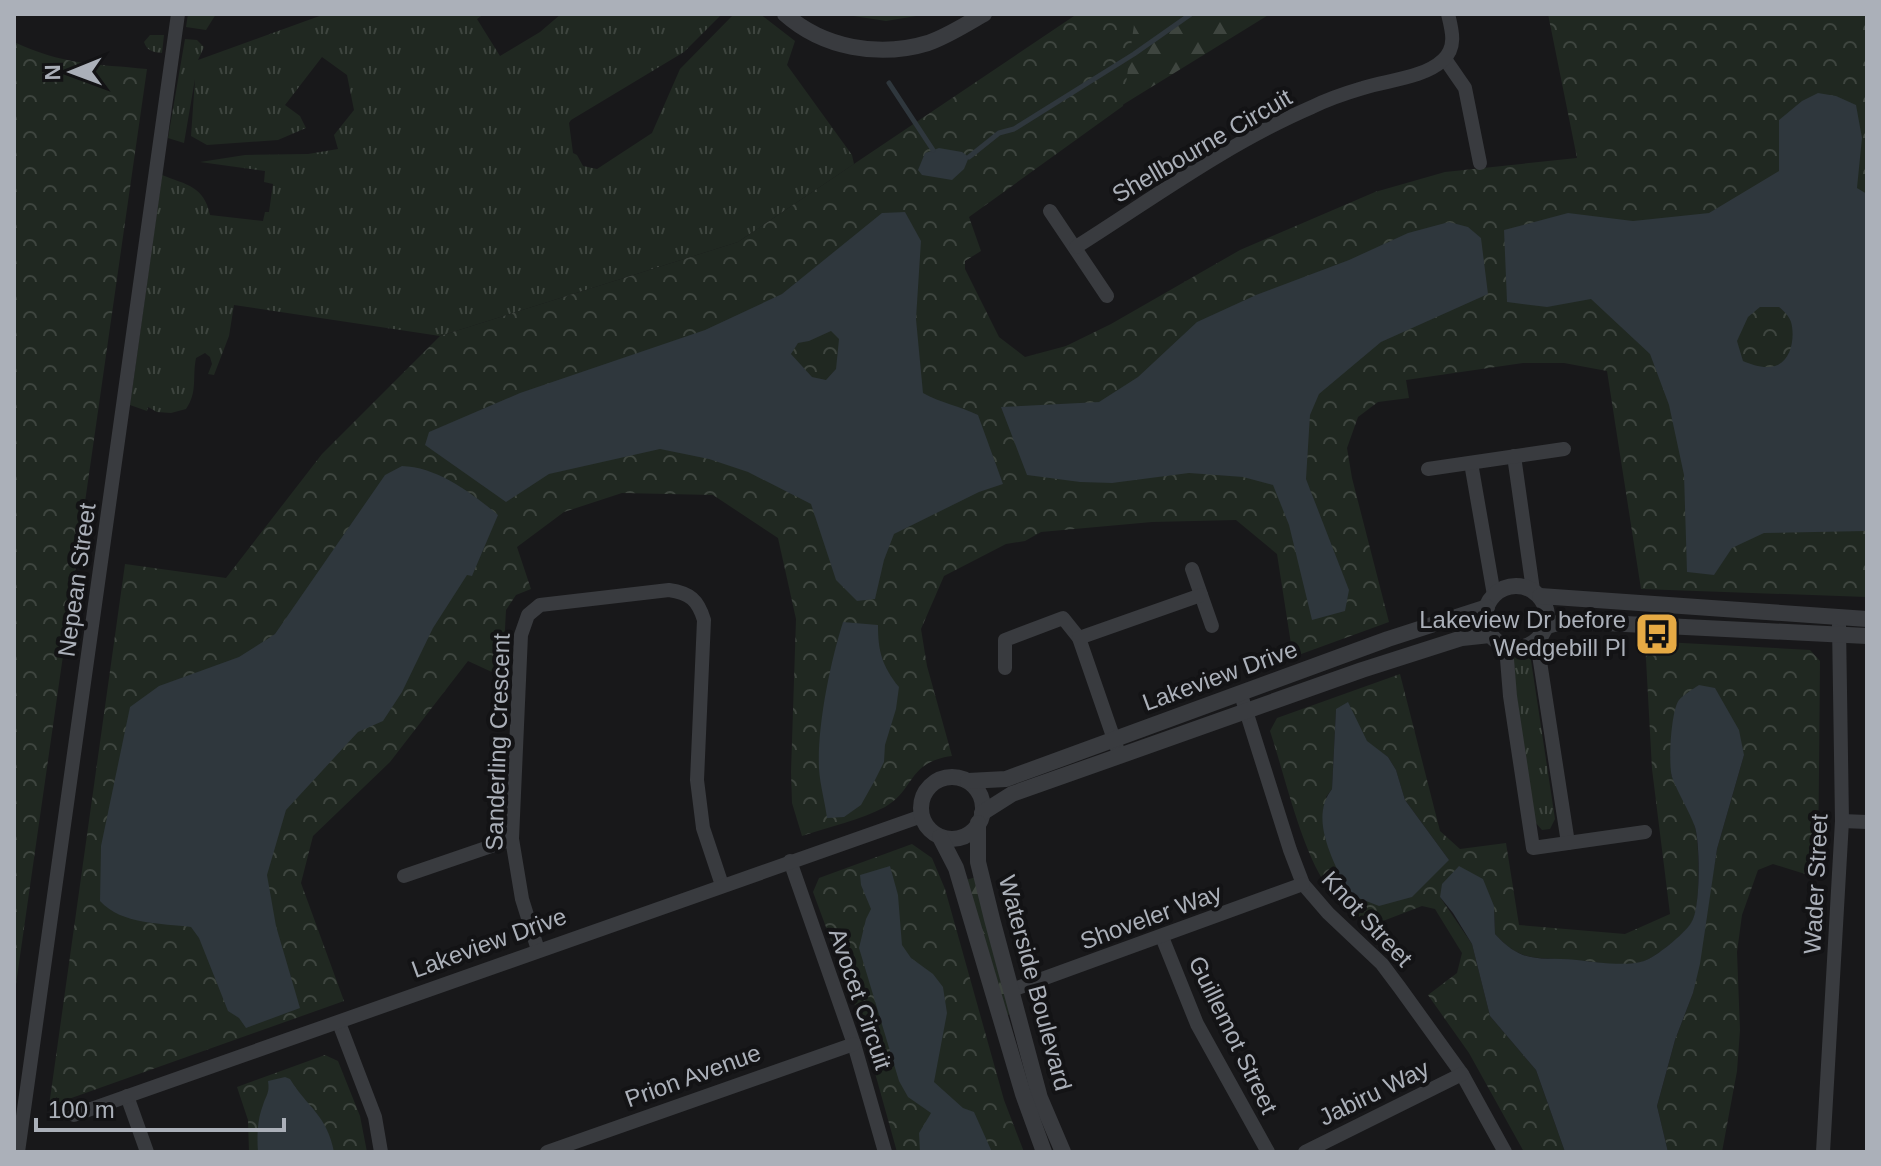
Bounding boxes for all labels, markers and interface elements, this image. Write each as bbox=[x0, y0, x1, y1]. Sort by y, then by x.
north arrow bbox=[32, 32, 112, 112]
text: N bbox=[40, 64, 65, 81]
street label: Shellbourne Circuit bbox=[1107, 83, 1297, 208]
street label: Nepean Street bbox=[52, 501, 101, 658]
place label: Lakeview Dr before Wedgebill Pl bbox=[1419, 606, 1626, 661]
bus stop icon: Lakeview Dr before Wedgebill Pl bbox=[1633, 610, 1681, 658]
street label: Sanderling Crescent bbox=[480, 633, 515, 851]
street label: Lakeview Drive bbox=[1139, 635, 1301, 716]
street label: Wader Street bbox=[1798, 813, 1833, 955]
street label: Knot Street bbox=[1317, 866, 1418, 972]
street label: Waterside Boulevard bbox=[994, 872, 1077, 1094]
street label: Shoveler Way bbox=[1076, 878, 1225, 955]
street label: Lakeview Drive bbox=[408, 902, 570, 983]
street label: Avocet Circuit bbox=[824, 925, 897, 1073]
street label: Guillemot Street bbox=[1184, 952, 1283, 1118]
street label: Prion Avenue bbox=[621, 1039, 764, 1113]
street label: Jabiru Way bbox=[1314, 1054, 1433, 1131]
scale bar bbox=[36, 1082, 284, 1132]
text: 100 m bbox=[48, 1096, 115, 1123]

